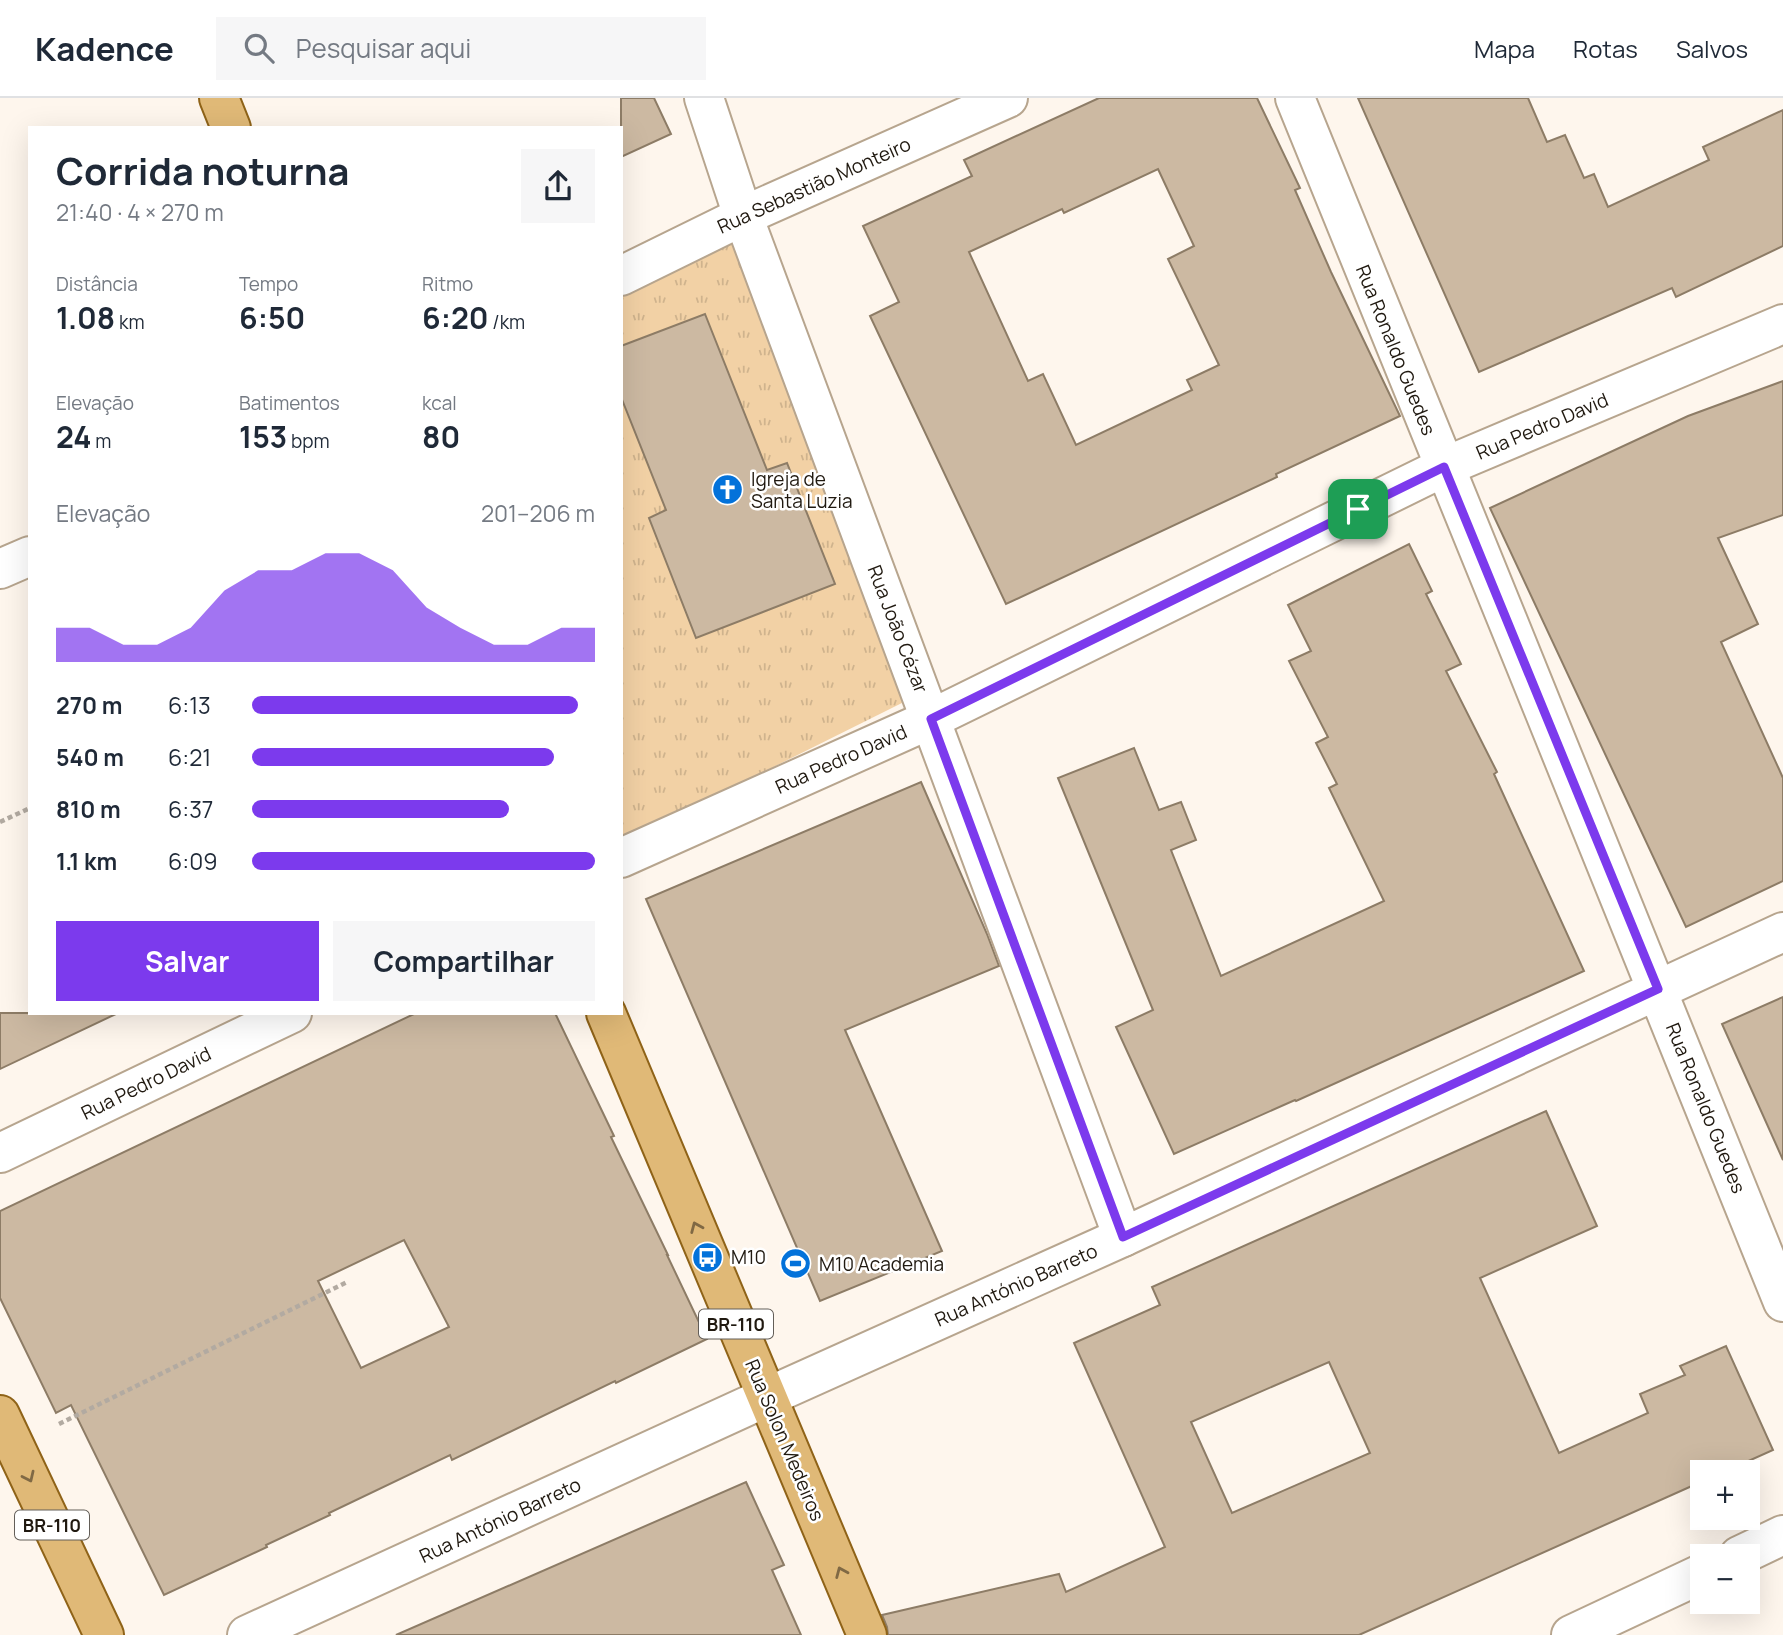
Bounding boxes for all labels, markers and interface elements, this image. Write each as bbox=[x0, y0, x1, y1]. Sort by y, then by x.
search box bbox=[216, 17, 706, 80]
text: Kadence bbox=[35, 26, 174, 71]
icon: search bbox=[240, 29, 278, 67]
text: Pesquisar aqui bbox=[296, 30, 471, 66]
text: Mapa bbox=[1474, 32, 1535, 65]
text: Rotas bbox=[1573, 32, 1638, 65]
text: Salvos bbox=[1676, 32, 1748, 65]
street label: Rua Sebastião Monteiro bbox=[713, 131, 915, 239]
text: Corrida noturna bbox=[56, 144, 349, 196]
button: share bbox=[521, 149, 595, 223]
text: 21:40 · 4 × 270 m bbox=[56, 196, 224, 228]
street label: Rua Ronaldo Guedes bbox=[1350, 261, 1442, 439]
text: Distância bbox=[56, 271, 138, 297]
text: Tempo bbox=[239, 271, 298, 297]
text: Ritmo bbox=[422, 271, 473, 297]
text: 1.08 bbox=[56, 297, 115, 338]
text: 6:50 bbox=[239, 297, 305, 338]
text: 6:20 bbox=[422, 297, 489, 338]
text: km bbox=[115, 309, 145, 335]
text: /km bbox=[489, 309, 525, 335]
street label: Rua Pedro David bbox=[1472, 386, 1612, 466]
text: Elevação bbox=[56, 390, 134, 416]
text: Batimentos bbox=[239, 390, 340, 416]
text: kcal bbox=[422, 390, 457, 416]
text: 24 bbox=[56, 416, 92, 457]
text: 153 bbox=[239, 416, 287, 457]
text: 80 bbox=[422, 416, 460, 457]
text: m bbox=[92, 428, 111, 454]
text: bpm bbox=[287, 428, 330, 454]
place label: Igreja de Santa Luzia bbox=[751, 466, 853, 514]
church icon: Igreja de Santa Luzia bbox=[711, 473, 745, 507]
pin bbox=[1328, 479, 1388, 539]
icon: arrive bbox=[1339, 490, 1377, 528]
text: Elevação bbox=[56, 497, 150, 529]
text: 201–206 m bbox=[481, 497, 595, 529]
street label: Rua João Cézar bbox=[862, 561, 934, 697]
text: 270 m bbox=[56, 689, 122, 721]
text: 6:13 bbox=[168, 689, 211, 721]
street label: Rua Pedro David bbox=[771, 718, 911, 800]
text: 540 m bbox=[56, 741, 124, 773]
text: 6:21 bbox=[168, 741, 211, 773]
text: 810 m bbox=[56, 793, 121, 825]
text: 6:37 bbox=[168, 793, 213, 825]
text: 1.1 km bbox=[56, 845, 117, 877]
text: 6:09 bbox=[168, 845, 217, 877]
button: Salvar bbox=[56, 921, 319, 1001]
button: Compartilhar bbox=[333, 921, 595, 1001]
street label: Rua Ronaldo Guedes bbox=[1660, 1019, 1752, 1197]
street label: Rua Pedro David bbox=[77, 1040, 215, 1126]
one-way arrow bbox=[690, 1222, 704, 1234]
street label: Rua António Barreto bbox=[931, 1237, 1101, 1333]
bus stop icon: M10 bbox=[691, 1240, 725, 1274]
place label: M10 bbox=[731, 1244, 766, 1270]
sports icon: M10 Academia bbox=[779, 1247, 813, 1281]
place label: M10 Academia bbox=[819, 1251, 944, 1277]
road number: BR-110 bbox=[699, 1310, 773, 1338]
street label: Rua Solon Medeiros bbox=[739, 1355, 831, 1525]
map controls bbox=[1690, 1460, 1760, 1614]
button: + bbox=[1690, 1460, 1760, 1530]
one-way arrow bbox=[21, 1470, 35, 1482]
street label: Rua António Barreto bbox=[415, 1471, 585, 1569]
road number: BR-110 bbox=[15, 1510, 89, 1540]
button: − bbox=[1690, 1544, 1760, 1614]
one-way arrow bbox=[835, 1567, 849, 1579]

